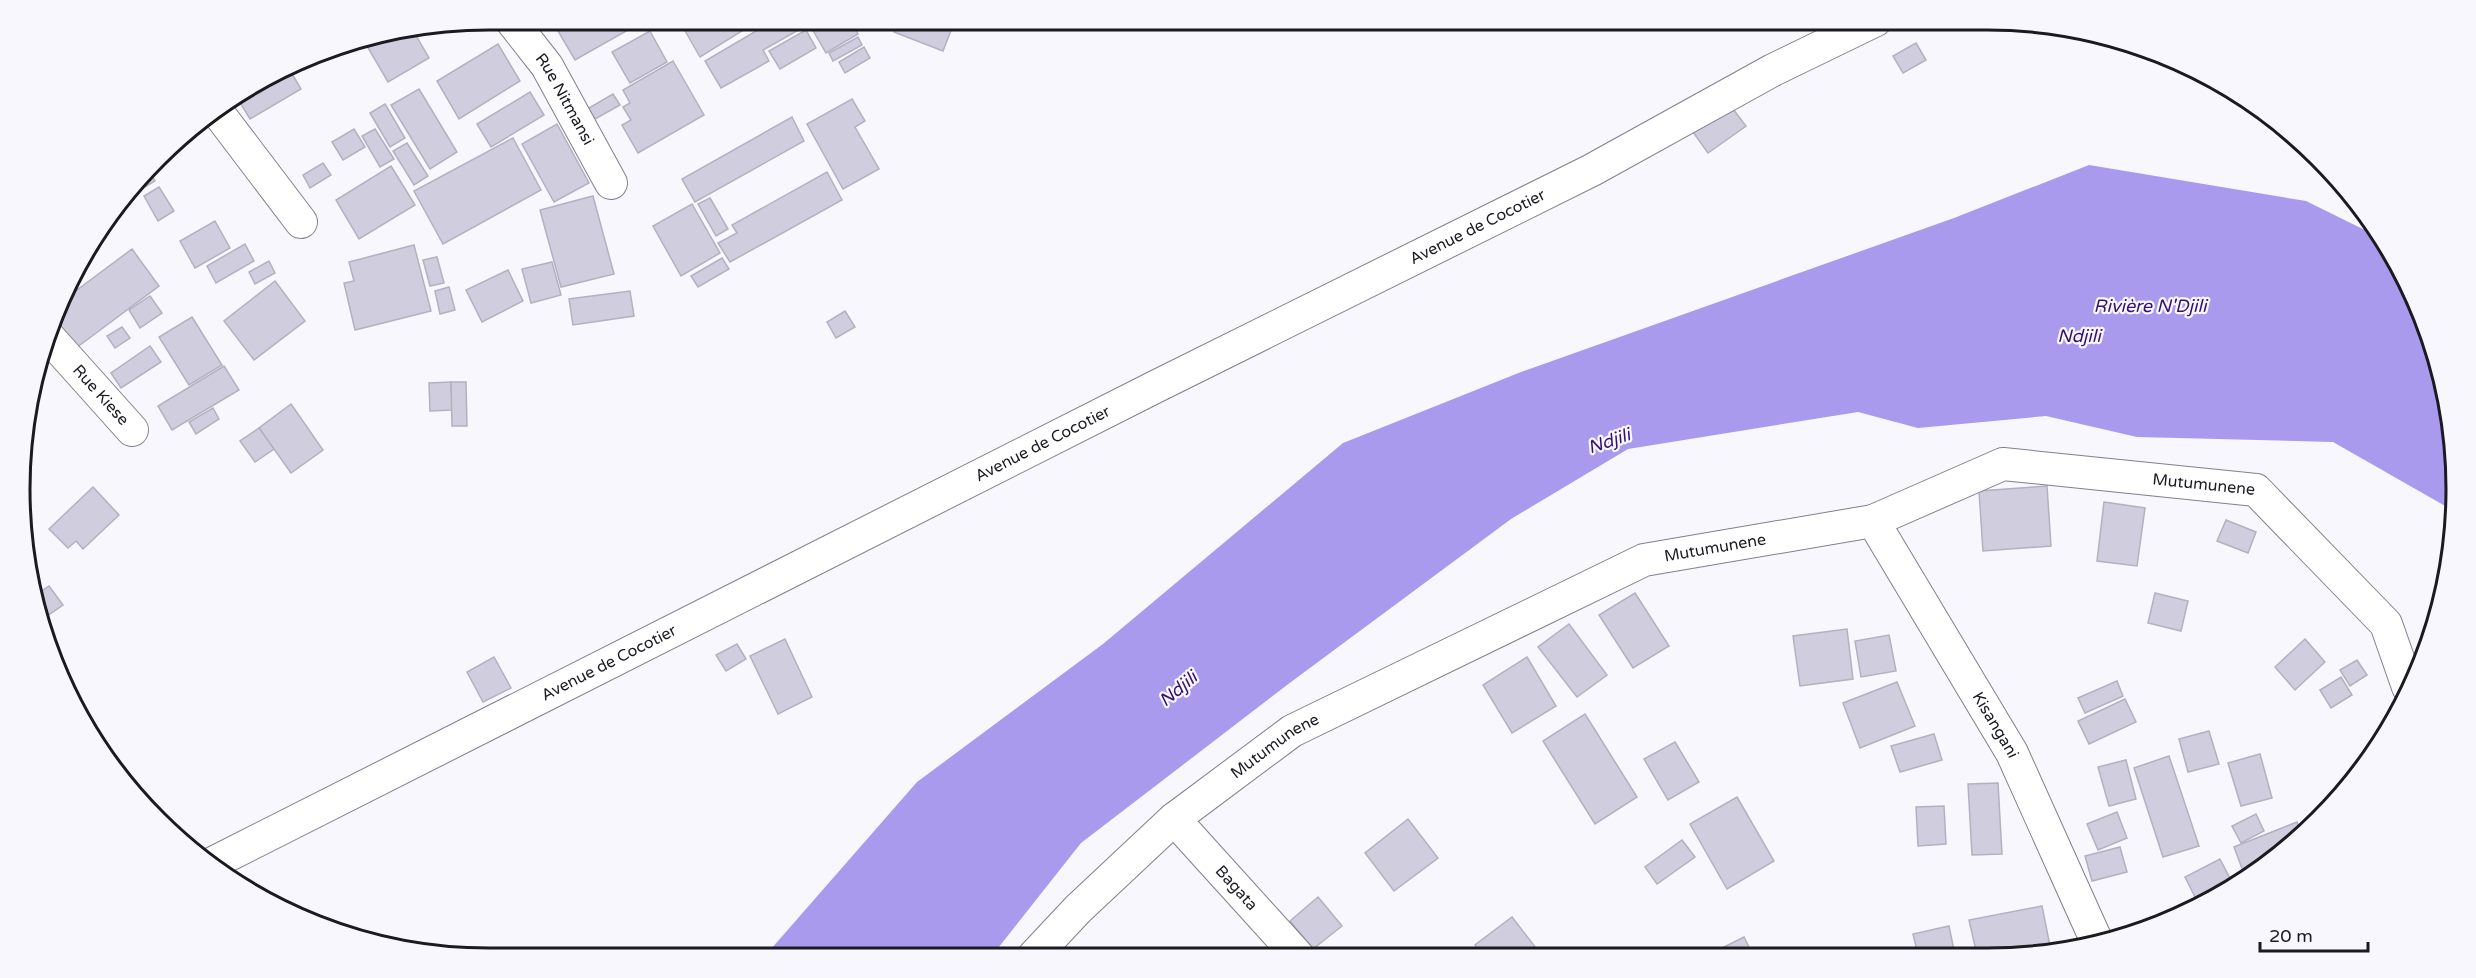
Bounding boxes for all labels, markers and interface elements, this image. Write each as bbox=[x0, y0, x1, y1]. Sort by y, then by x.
street label: Rue Nitmansi bbox=[531, 49, 598, 149]
street label: Avenue de Cocotier bbox=[1406, 184, 1549, 269]
water label: Rivière N'Djili bbox=[2094, 295, 2209, 317]
water label: Ndjili bbox=[2057, 325, 2103, 347]
street label: Rue Kiese bbox=[68, 361, 133, 430]
street label: Avenue de Cocotier bbox=[972, 401, 1114, 486]
water label: Ndjili bbox=[1585, 423, 1636, 458]
street label: Mutumunene bbox=[2152, 469, 2256, 500]
street label: Mutumunene bbox=[1663, 529, 1767, 566]
street label: Avenue de Cocotier bbox=[538, 620, 681, 705]
water label: Ndjili bbox=[1154, 665, 1204, 711]
street label: Kisangani bbox=[1968, 688, 2023, 761]
street label: Mutumunene bbox=[1227, 709, 1322, 783]
street label: Bagata bbox=[1211, 861, 1262, 915]
scale bar bbox=[2260, 915, 2368, 953]
text: 20 m bbox=[2269, 925, 2313, 947]

